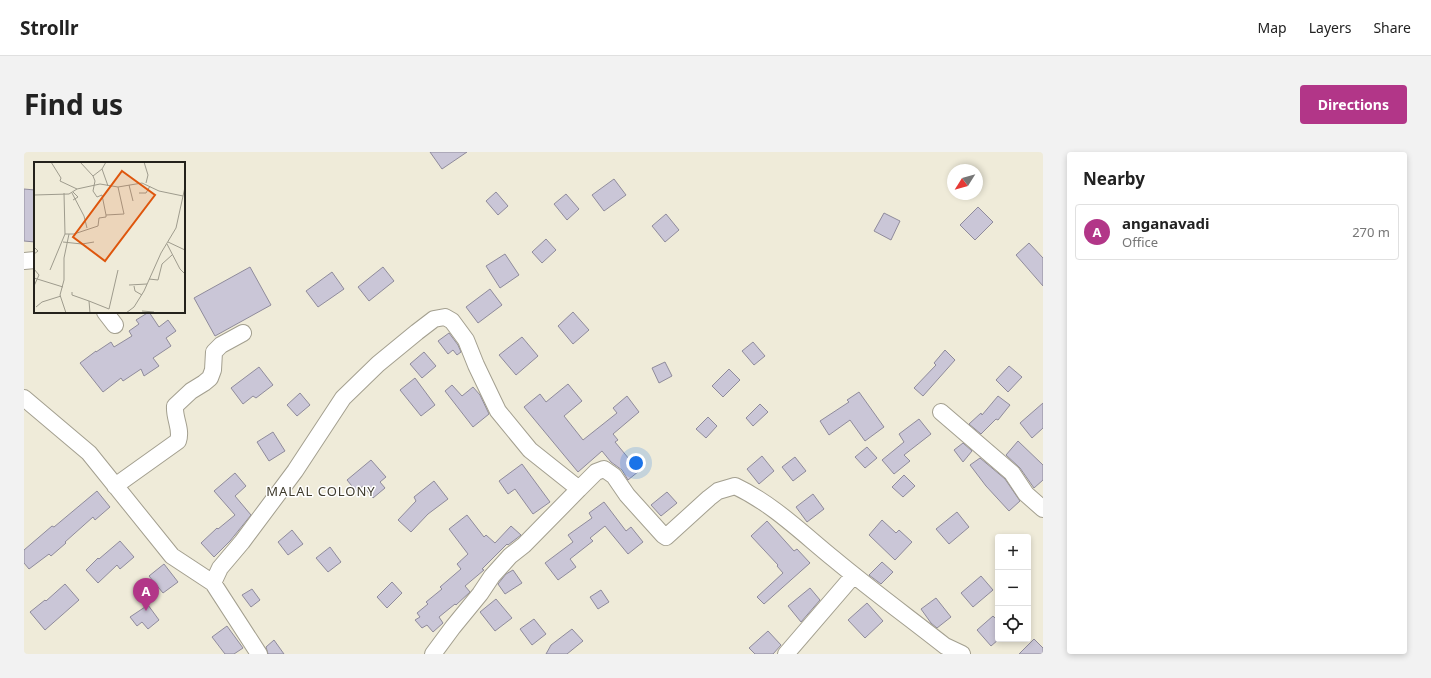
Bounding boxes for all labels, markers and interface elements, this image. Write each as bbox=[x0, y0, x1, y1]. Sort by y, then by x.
text: Strollr bbox=[20, 15, 79, 41]
text: Map bbox=[1258, 18, 1287, 37]
text: Layers bbox=[1309, 18, 1351, 37]
text: Share bbox=[1373, 18, 1411, 37]
text: Find us bbox=[24, 85, 123, 123]
button: Directions bbox=[1300, 85, 1407, 124]
inset map bbox=[34, 162, 185, 313]
north arrow bbox=[947, 164, 983, 200]
text: Nearby bbox=[1083, 167, 1145, 190]
text: anganavadi bbox=[1122, 213, 1209, 233]
text: A bbox=[1093, 223, 1102, 241]
text: 270 m bbox=[1352, 223, 1390, 241]
text: Office bbox=[1122, 233, 1158, 251]
your location bbox=[626, 453, 646, 473]
district label: MALAL COLONY bbox=[266, 482, 376, 500]
map controls bbox=[995, 534, 1031, 642]
button: + bbox=[995, 534, 1031, 570]
button: − bbox=[995, 570, 1031, 606]
pin: A bbox=[133, 578, 159, 611]
button: locate bbox=[995, 606, 1031, 642]

